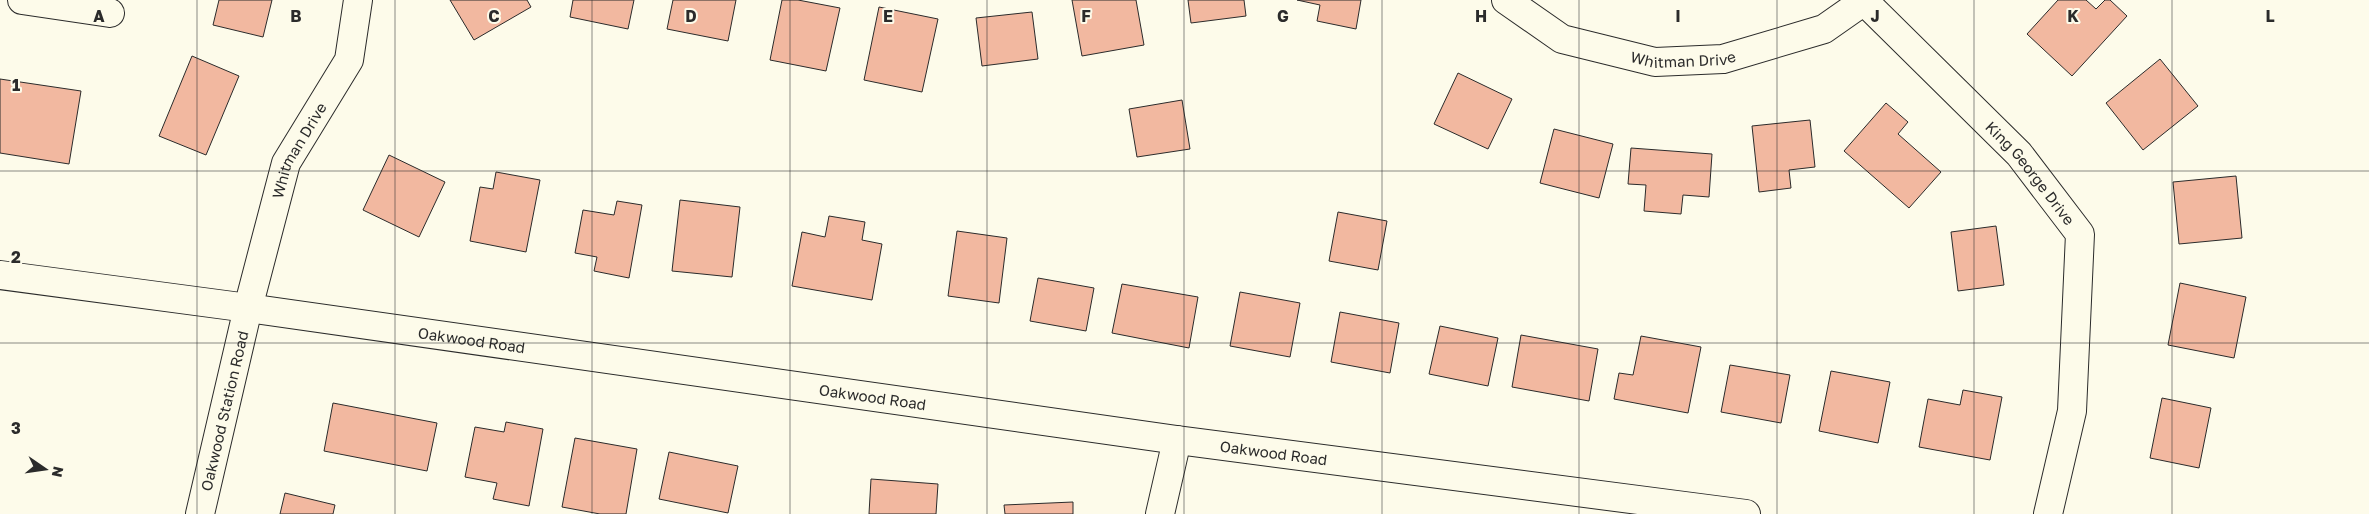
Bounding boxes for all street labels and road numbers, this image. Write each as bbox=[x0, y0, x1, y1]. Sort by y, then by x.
street label: Whitman Drive bbox=[1629, 47, 1738, 71]
street label: Whitman Drive bbox=[268, 99, 330, 200]
street label: King George Drive bbox=[1982, 117, 2079, 229]
street label: Oakwood Road bbox=[417, 323, 526, 356]
street label: Oakwood Station Road bbox=[197, 329, 251, 493]
street label: Oakwood Road bbox=[818, 380, 927, 413]
street label: Oakwood Road bbox=[1219, 437, 1328, 468]

